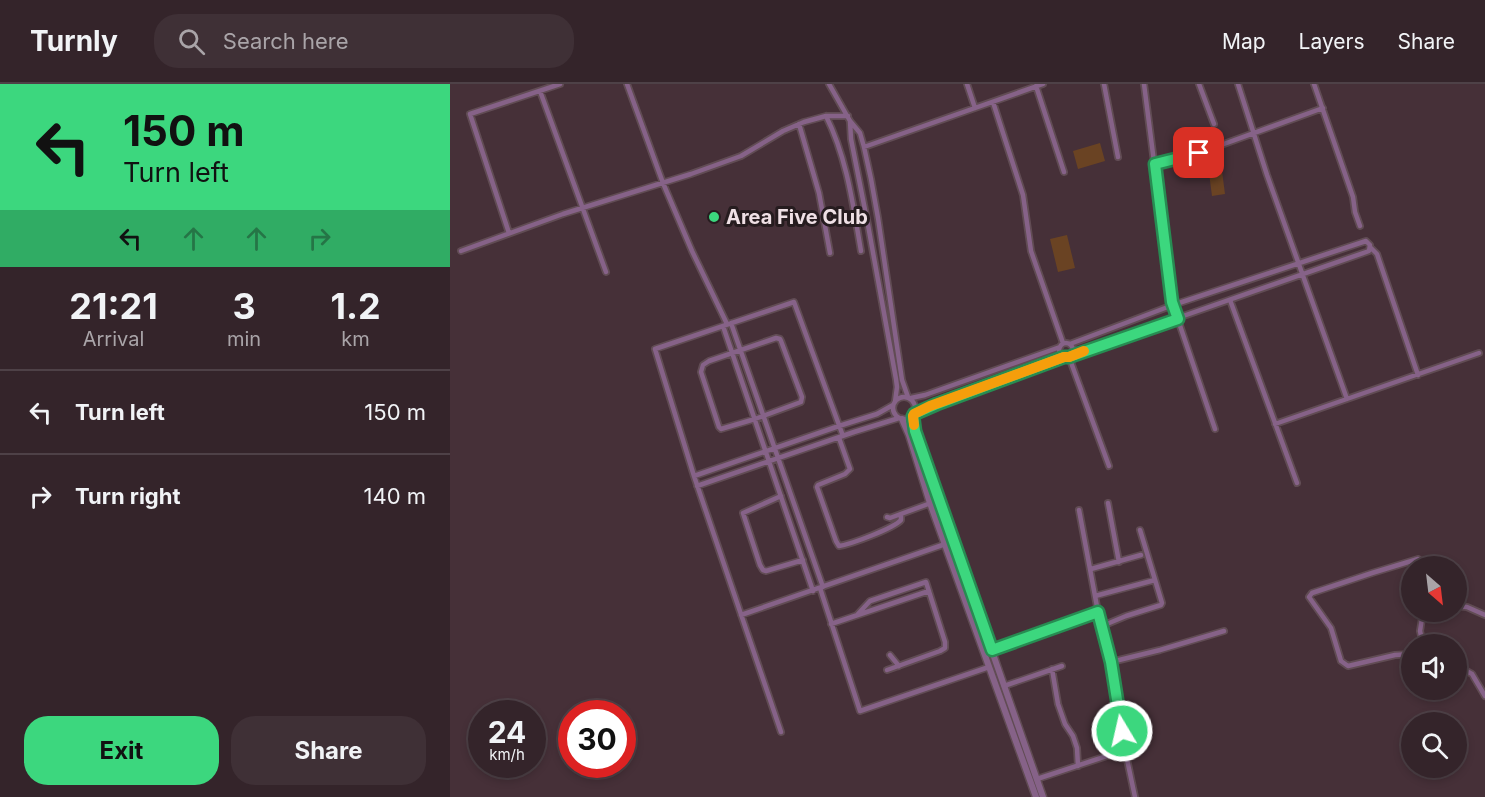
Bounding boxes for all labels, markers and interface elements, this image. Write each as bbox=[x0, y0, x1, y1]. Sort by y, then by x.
search box bbox=[154, 14, 574, 68]
text: Turnly bbox=[30, 24, 118, 58]
icon: search bbox=[175, 25, 208, 58]
text: Search here bbox=[223, 28, 349, 54]
text: Map bbox=[1222, 29, 1266, 54]
text: Layers bbox=[1299, 29, 1365, 54]
text: Share bbox=[1398, 29, 1455, 54]
text: 150 m bbox=[123, 105, 245, 156]
icon: left bbox=[24, 108, 102, 186]
pin bbox=[1173, 127, 1224, 178]
icon: arrive bbox=[1182, 136, 1215, 169]
text: Turn left bbox=[123, 156, 229, 189]
place label: Area Five Club bbox=[726, 205, 868, 229]
marker: Area Five Club bbox=[707, 210, 721, 224]
icon: left bbox=[114, 222, 147, 255]
icon: ahead bbox=[177, 222, 210, 255]
icon: ahead bbox=[240, 222, 273, 255]
icon: right bbox=[303, 222, 336, 255]
text: 21:21 bbox=[69, 284, 158, 328]
text: 3 bbox=[232, 284, 256, 328]
text: 1.2 bbox=[330, 284, 381, 328]
text: Arrival bbox=[83, 327, 144, 351]
text: min bbox=[227, 327, 261, 351]
text: km bbox=[341, 327, 370, 351]
icon: left bbox=[24, 396, 57, 429]
text: Turn left bbox=[75, 399, 165, 425]
text: 150 m bbox=[364, 399, 426, 425]
icon: right bbox=[24, 480, 57, 513]
text: Turn right bbox=[75, 483, 181, 509]
text: 140 m bbox=[364, 483, 426, 509]
north arrow bbox=[1401, 556, 1467, 622]
map controls bbox=[1401, 556, 1467, 778]
button: sound bbox=[1401, 634, 1467, 700]
position arrow bbox=[1090, 699, 1154, 763]
speed limit sign: 30 bbox=[558, 700, 636, 778]
button: search bbox=[1401, 712, 1467, 778]
text: 24 bbox=[488, 714, 526, 750]
button: Exit bbox=[24, 716, 219, 785]
button: Share bbox=[231, 716, 426, 785]
text: km/h bbox=[489, 745, 525, 764]

